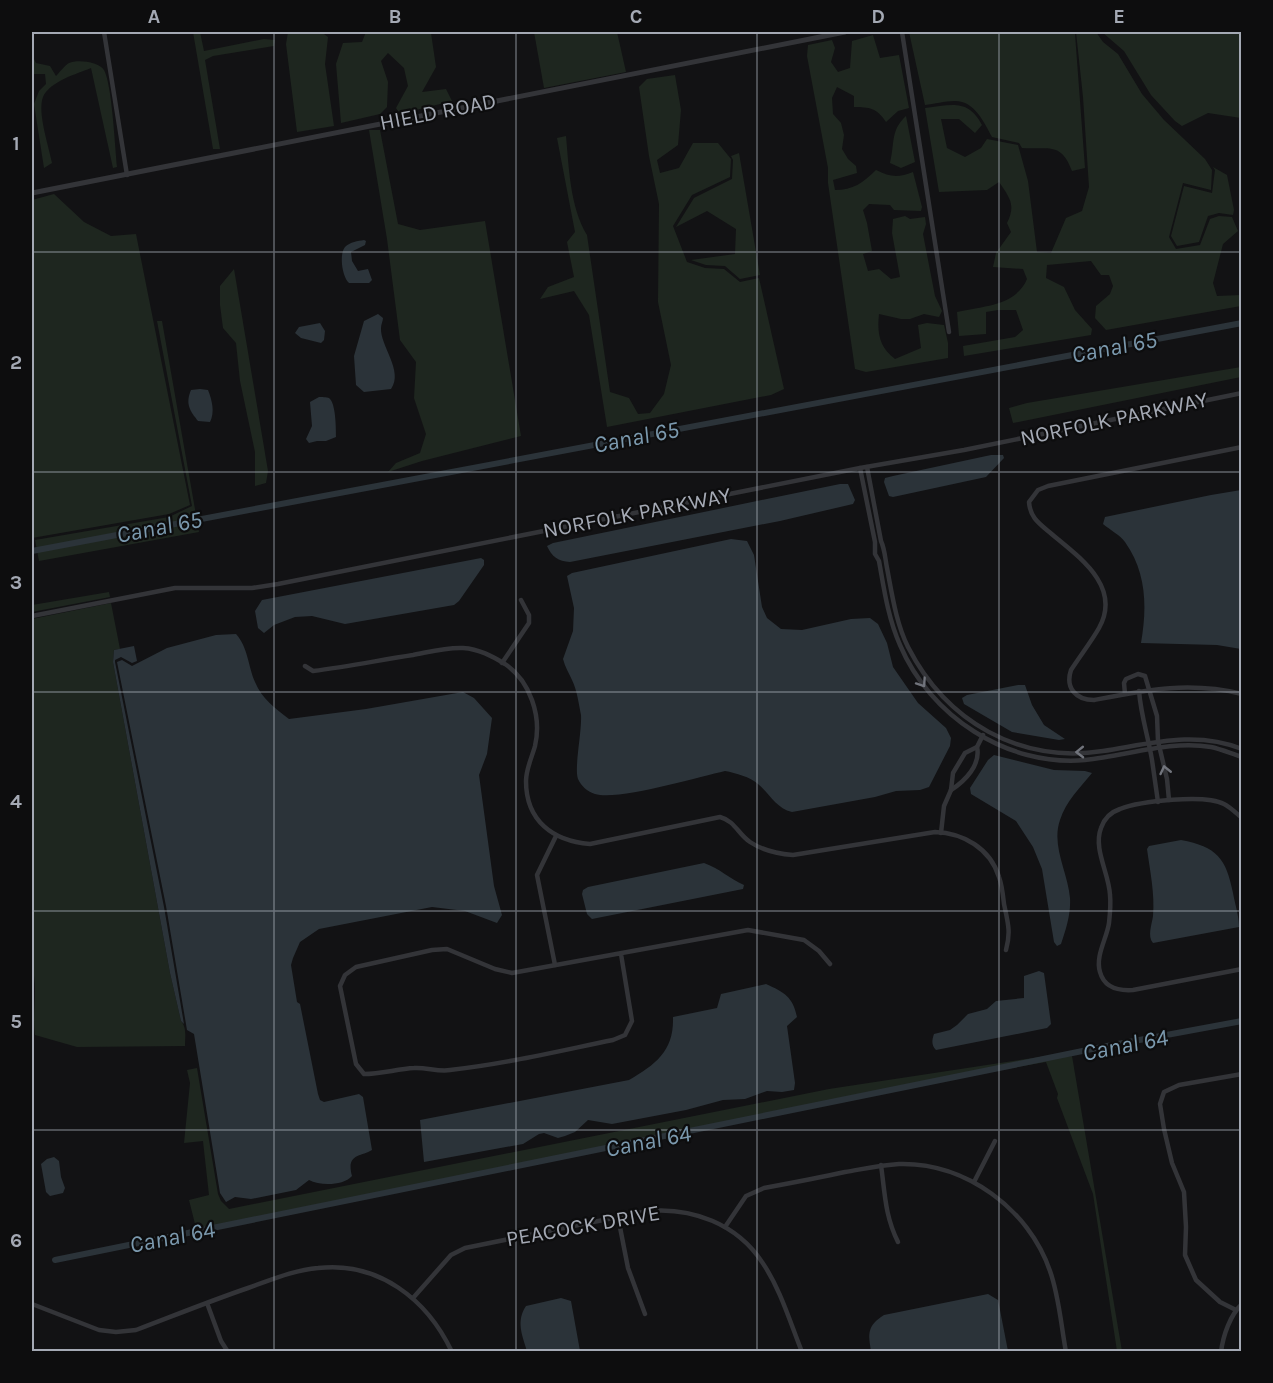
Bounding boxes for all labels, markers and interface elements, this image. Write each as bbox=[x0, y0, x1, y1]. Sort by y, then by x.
text: A bbox=[148, 5, 161, 28]
text: B bbox=[389, 5, 401, 28]
text: C bbox=[630, 5, 642, 28]
text: D bbox=[871, 5, 885, 28]
text: E bbox=[1113, 5, 1125, 28]
street label: HIELD ROAD bbox=[378, 88, 498, 136]
text: 1 bbox=[12, 132, 20, 155]
water label: Canal 65 bbox=[1069, 325, 1159, 369]
text: 2 bbox=[10, 351, 22, 374]
street label: NORFOLK PARKWAY bbox=[1018, 386, 1210, 452]
water label: Canal 65 bbox=[591, 415, 681, 459]
street label: NORFOLK PARKWAY bbox=[541, 482, 733, 544]
water label: Canal 65 bbox=[114, 505, 204, 549]
text: 3 bbox=[10, 571, 22, 594]
one-way arrow bbox=[915, 676, 926, 687]
one-way arrow bbox=[1075, 746, 1084, 759]
one-way arrow bbox=[1160, 766, 1173, 776]
text: 4 bbox=[10, 790, 22, 813]
text: 5 bbox=[10, 1010, 22, 1033]
water label: Canal 64 bbox=[1080, 1023, 1171, 1067]
water label: Canal 64 bbox=[603, 1119, 694, 1163]
street label: PEACOCK DRIVE bbox=[504, 1200, 662, 1252]
water label: Canal 64 bbox=[127, 1215, 218, 1259]
text: 6 bbox=[10, 1229, 22, 1252]

